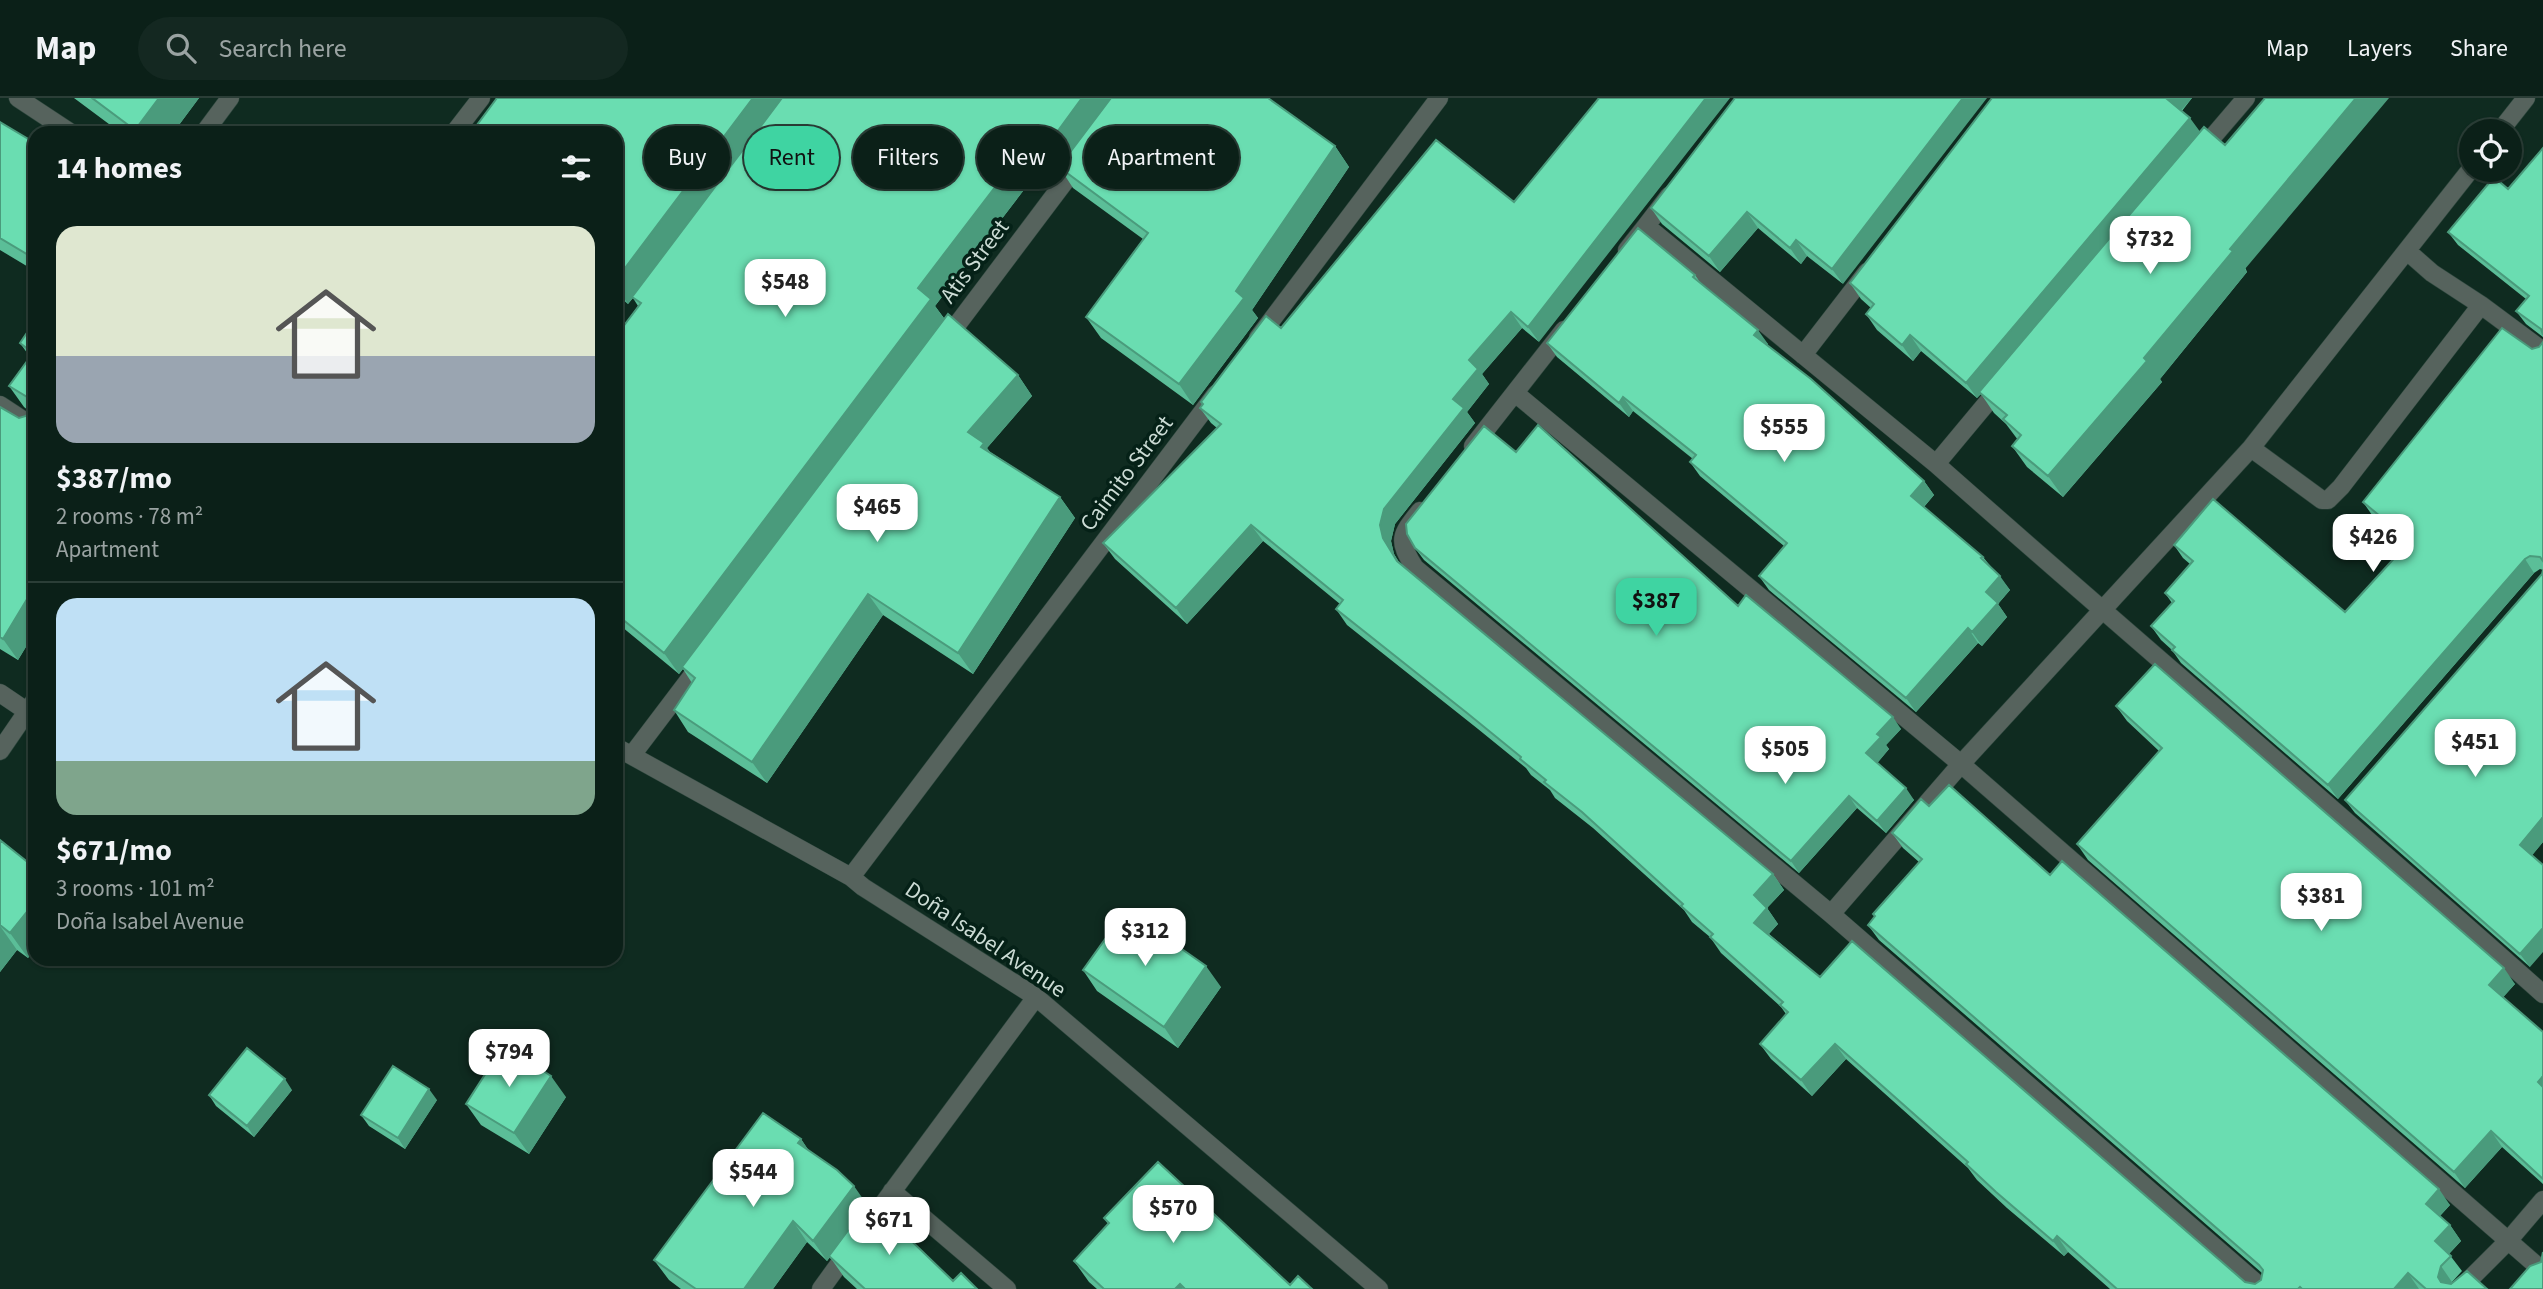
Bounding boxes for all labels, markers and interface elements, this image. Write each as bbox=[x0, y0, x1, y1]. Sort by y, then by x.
search box bbox=[138, 17, 628, 80]
text: Map bbox=[35, 25, 96, 72]
icon: search bbox=[162, 29, 200, 67]
text: Search here bbox=[218, 30, 347, 67]
text: Map bbox=[2266, 31, 2309, 66]
text: Layers bbox=[2347, 31, 2412, 66]
text: Share bbox=[2450, 31, 2508, 66]
map controls bbox=[2459, 119, 2522, 182]
button: locate bbox=[2459, 119, 2522, 182]
chip: Buy bbox=[644, 126, 730, 189]
chip: Rent bbox=[744, 126, 839, 189]
chip: Filters bbox=[853, 126, 963, 189]
chip: New bbox=[977, 126, 1070, 189]
chip: Apartment bbox=[1084, 126, 1239, 189]
text: 14 homes bbox=[56, 147, 182, 190]
icon: filters bbox=[557, 149, 595, 187]
street label: Atis Street bbox=[932, 212, 1017, 310]
pin: $732 bbox=[2109, 216, 2191, 276]
text: $732 bbox=[2126, 222, 2174, 255]
pin: $548 bbox=[744, 260, 826, 319]
text: $548 bbox=[761, 265, 809, 298]
icon: home bbox=[263, 271, 389, 397]
pin: $555 bbox=[1743, 404, 1825, 464]
street label: Caimito Street bbox=[1072, 408, 1181, 538]
text: $555 bbox=[1760, 410, 1808, 443]
text: $387/mo bbox=[56, 457, 172, 500]
pin: $465 bbox=[836, 484, 918, 544]
text: $465 bbox=[853, 490, 901, 523]
text: 2 rooms · 78 m² bbox=[56, 500, 203, 533]
pin: $426 bbox=[2332, 514, 2414, 574]
text: $426 bbox=[2349, 520, 2397, 553]
text: Apartment bbox=[56, 533, 159, 566]
pin: $387 bbox=[1615, 578, 1697, 638]
text: $387 bbox=[1632, 584, 1680, 617]
icon: home bbox=[263, 643, 389, 769]
pin: $451 bbox=[2434, 720, 2516, 779]
text: $451 bbox=[2451, 725, 2499, 758]
pin: $505 bbox=[1744, 726, 1826, 786]
text: $505 bbox=[1761, 732, 1809, 765]
text: $671/mo bbox=[56, 829, 172, 872]
text: 3 rooms · 101 m² bbox=[56, 872, 215, 905]
street label: Doña Isabel Avenue bbox=[899, 873, 1073, 1006]
pin: $381 bbox=[2280, 874, 2362, 933]
text: $381 bbox=[2297, 879, 2345, 912]
text: Doña Isabel Avenue bbox=[56, 905, 244, 938]
pin: $312 bbox=[1104, 908, 1186, 968]
text: $312 bbox=[1121, 914, 1169, 947]
pin: $794 bbox=[468, 1030, 550, 1089]
text: $794 bbox=[485, 1035, 533, 1068]
pin: $544 bbox=[712, 1150, 794, 1209]
text: $544 bbox=[729, 1155, 777, 1188]
pin: $570 bbox=[1132, 1186, 1214, 1245]
text: $570 bbox=[1149, 1191, 1197, 1224]
pin: $671 bbox=[848, 1198, 930, 1257]
text: $671 bbox=[865, 1203, 913, 1236]

